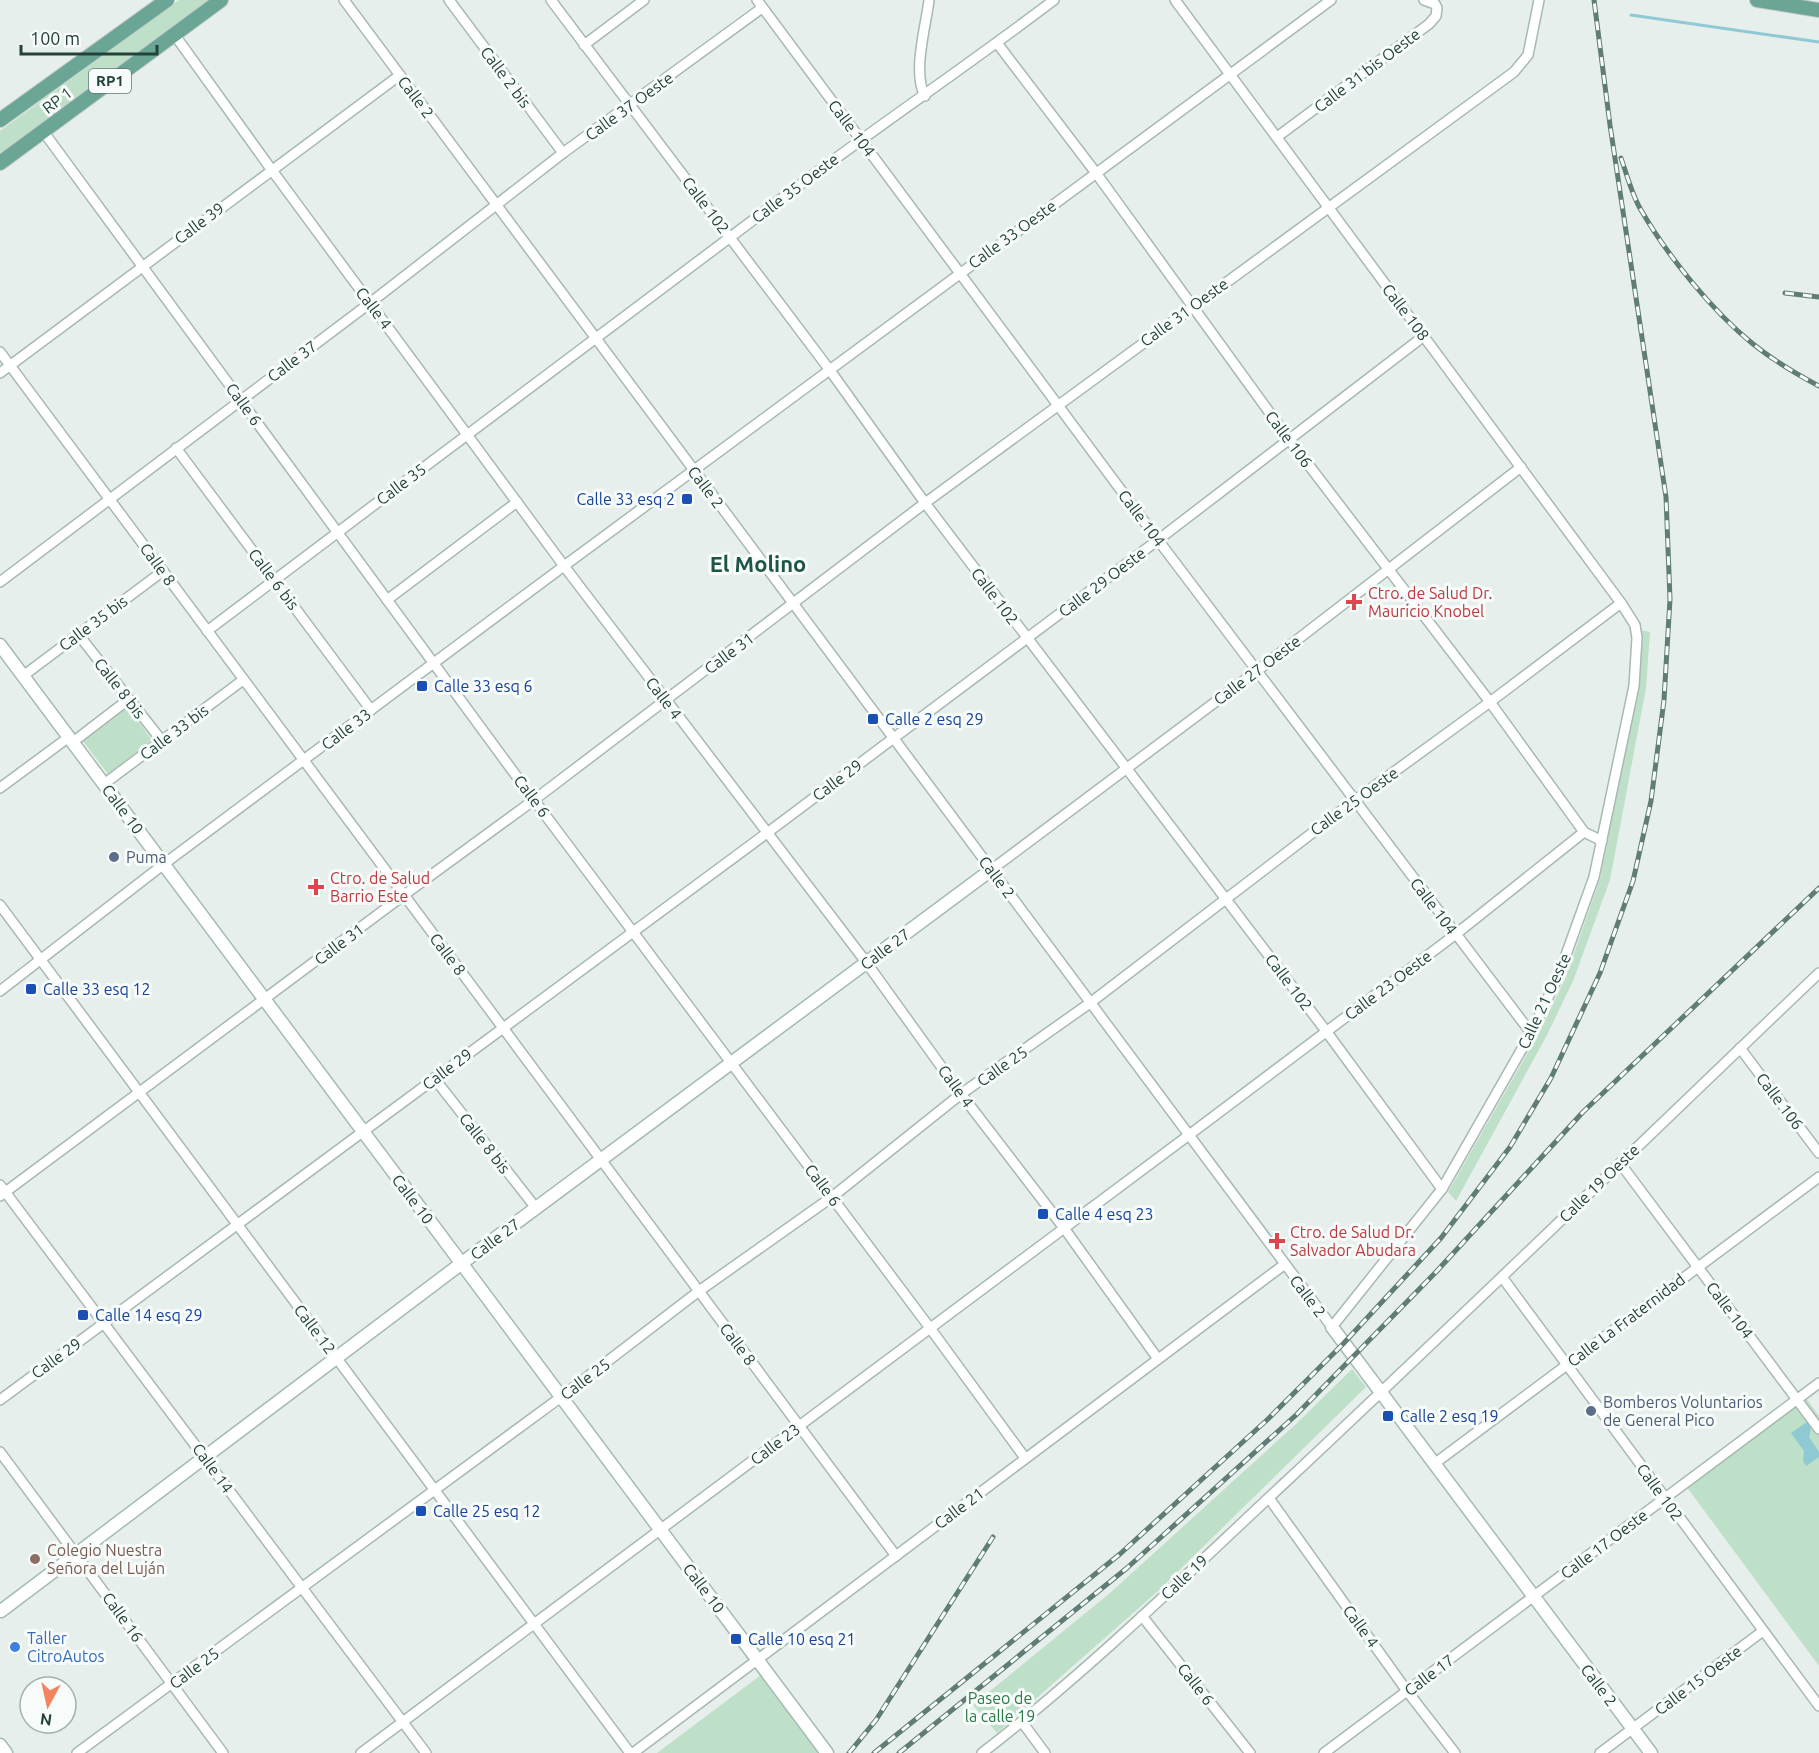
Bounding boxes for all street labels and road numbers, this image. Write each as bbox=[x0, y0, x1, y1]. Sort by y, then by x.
street label: Calle 31 bis Oeste bbox=[1311, 24, 1423, 116]
street label: Calle 2 bis bbox=[477, 43, 535, 111]
street label: Calle 37 Oeste bbox=[582, 68, 676, 144]
road number: RP1 bbox=[89, 69, 131, 93]
street label: Calle 2 bbox=[394, 72, 438, 122]
street label: RP 1 bbox=[39, 83, 75, 117]
street label: Calle 104 bbox=[825, 96, 879, 160]
street label: Calle 35 Oeste bbox=[748, 150, 842, 226]
street label: Calle 102 bbox=[679, 173, 733, 237]
street label: Calle 33 Oeste bbox=[965, 196, 1059, 272]
street label: Calle 39 bbox=[171, 199, 227, 247]
street label: Calle 31 Oeste bbox=[1137, 274, 1231, 350]
street label: Calle 108 bbox=[1379, 280, 1433, 344]
street label: Calle 4 bbox=[352, 283, 396, 333]
street label: Calle 37 bbox=[264, 337, 320, 385]
street label: Calle 6 bbox=[223, 379, 265, 429]
street label: Calle 106 bbox=[1262, 407, 1316, 471]
street label: Calle 35 bbox=[373, 460, 429, 508]
street label: Calle 2 bbox=[684, 462, 728, 512]
street label: Calle 104 bbox=[1115, 486, 1169, 550]
street label: Calle 8 bbox=[137, 539, 179, 589]
street label: Calle 29 Oeste bbox=[1055, 544, 1149, 620]
street label: Calle 6 bis bbox=[245, 545, 303, 613]
street label: Calle 102 bbox=[968, 564, 1022, 628]
street label: Calle 35 bis bbox=[55, 591, 131, 655]
street label: Calle 31 bbox=[701, 629, 757, 677]
street label: Calle 27 Oeste bbox=[1210, 632, 1304, 708]
street label: Calle 8 bis bbox=[91, 654, 149, 722]
street label: Calle 4 bbox=[642, 673, 686, 723]
street label: Calle 33 bis bbox=[136, 700, 212, 764]
street label: Calle 33 bbox=[318, 705, 374, 753]
street label: Calle 29 bbox=[809, 756, 865, 804]
street label: Calle 25 Oeste bbox=[1307, 763, 1401, 839]
street label: Calle 6 bbox=[510, 771, 554, 821]
street label: Calle 10 bbox=[99, 781, 147, 837]
street label: Calle 2 bbox=[975, 852, 1019, 902]
street label: Calle 104 bbox=[1407, 874, 1461, 938]
street label: Calle 31 bbox=[311, 920, 367, 968]
street label: Calle 27 bbox=[857, 925, 913, 973]
street label: Calle 8 bbox=[426, 929, 470, 979]
street label: Calle 23 Oeste bbox=[1341, 947, 1435, 1023]
street label: Calle 102 bbox=[1262, 950, 1316, 1014]
street label: Calle 21 Oeste bbox=[1514, 950, 1574, 1052]
street label: Calle 25 bbox=[973, 1042, 1031, 1090]
street label: Calle 29 bbox=[419, 1045, 475, 1093]
street label: Calle 4 bbox=[935, 1061, 977, 1111]
street label: Calle 106 bbox=[1753, 1069, 1807, 1133]
street label: Calle 8 bis bbox=[456, 1109, 514, 1177]
street label: Calle 19 Oeste bbox=[1555, 1140, 1643, 1226]
street label: Calle 6 bbox=[801, 1160, 845, 1210]
street label: Calle 10 bbox=[389, 1171, 437, 1227]
street label: Calle 27 bbox=[467, 1215, 523, 1263]
street label: Calle La Fraternidad bbox=[1564, 1270, 1688, 1370]
street label: Calle 2 bbox=[1286, 1271, 1330, 1321]
street label: Calle 104 bbox=[1703, 1278, 1757, 1342]
street label: Calle 12 bbox=[291, 1301, 339, 1357]
street label: Calle 8 bbox=[716, 1319, 760, 1369]
street label: Calle 29 bbox=[28, 1334, 84, 1382]
street label: Calle 25 bbox=[557, 1355, 613, 1403]
street label: Calle 23 bbox=[747, 1420, 803, 1468]
street label: Calle 14 bbox=[189, 1440, 237, 1496]
street label: Calle 102 bbox=[1633, 1460, 1687, 1524]
street label: Calle 21 bbox=[931, 1484, 987, 1532]
street label: Calle 17 Oeste bbox=[1557, 1506, 1651, 1582]
street label: Calle 19 bbox=[1157, 1551, 1211, 1603]
street label: Calle 10 bbox=[680, 1560, 728, 1616]
street label: Calle 16 bbox=[99, 1589, 147, 1645]
street label: Calle 4 bbox=[1340, 1601, 1382, 1651]
street label: Calle 15 Oeste bbox=[1651, 1642, 1745, 1718]
street label: Calle 25 bbox=[166, 1644, 222, 1692]
street label: Calle 17 bbox=[1401, 1651, 1457, 1699]
street label: Calle 6 bbox=[1174, 1660, 1218, 1708]
street label: Calle 2 bbox=[1577, 1660, 1621, 1710]

